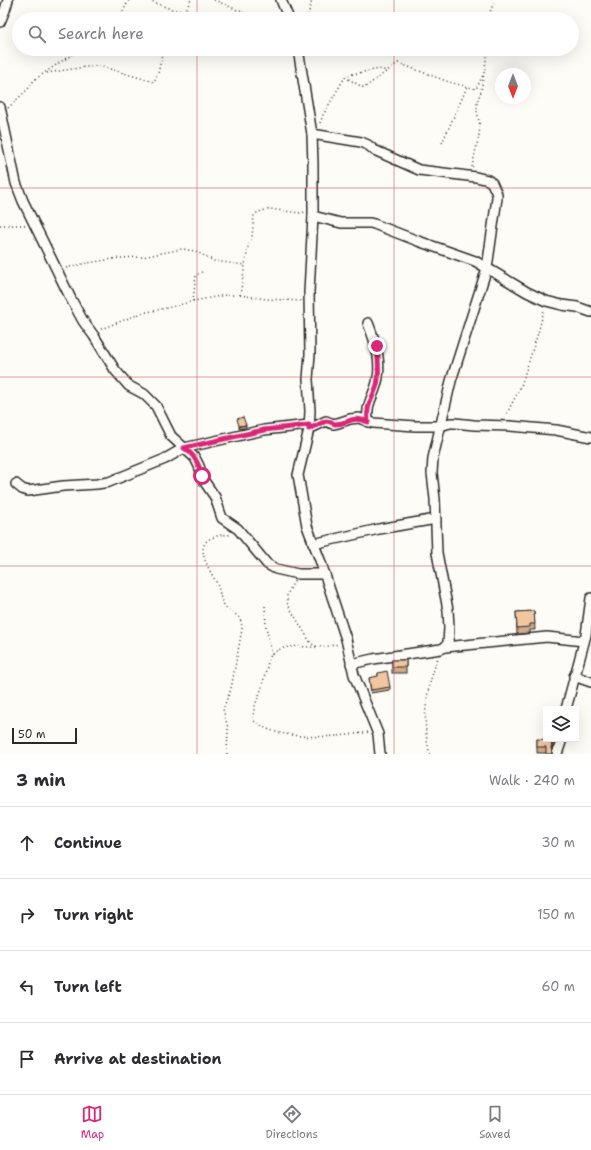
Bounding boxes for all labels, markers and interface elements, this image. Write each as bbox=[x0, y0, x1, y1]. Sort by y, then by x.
search box bbox=[12, 12, 579, 56]
icon: search bbox=[26, 23, 48, 45]
text: Search here bbox=[58, 24, 144, 44]
north arrow bbox=[495, 68, 531, 104]
route end bbox=[368, 337, 386, 355]
route start bbox=[193, 467, 211, 485]
map controls bbox=[543, 706, 579, 742]
button: layers bbox=[543, 706, 579, 742]
scale bar bbox=[12, 726, 77, 745]
text: 50 m bbox=[18, 727, 46, 742]
text: 3 min bbox=[16, 769, 66, 791]
text: Walk · 240 m bbox=[489, 772, 575, 789]
icon: ahead bbox=[16, 832, 38, 854]
text: Continue bbox=[54, 833, 122, 853]
text: 30 m bbox=[541, 834, 575, 851]
icon: right bbox=[16, 904, 38, 926]
text: Turn right bbox=[54, 905, 134, 925]
text: 150 m bbox=[537, 906, 575, 923]
icon: left bbox=[16, 976, 38, 998]
text: Turn left bbox=[54, 977, 122, 997]
text: 60 m bbox=[542, 978, 575, 995]
icon: arrive bbox=[16, 1048, 38, 1070]
text: Arrive at destination bbox=[54, 1049, 222, 1069]
tab: Map bbox=[81, 1103, 104, 1142]
tab: Directions bbox=[265, 1103, 318, 1142]
tab: Saved bbox=[479, 1103, 510, 1142]

